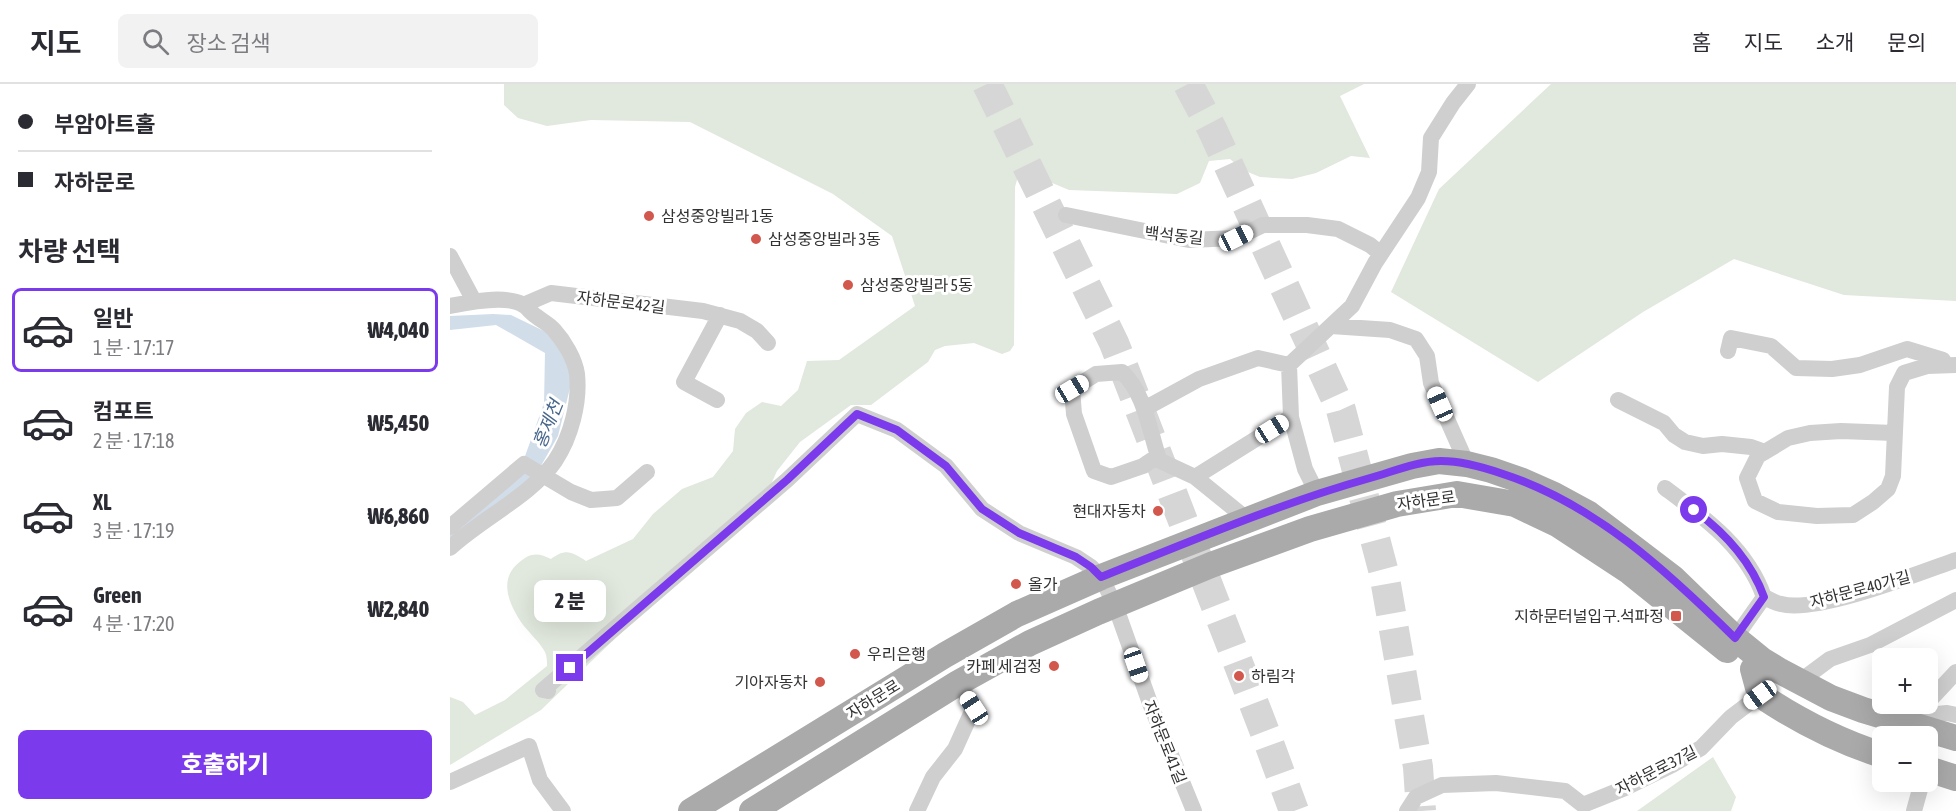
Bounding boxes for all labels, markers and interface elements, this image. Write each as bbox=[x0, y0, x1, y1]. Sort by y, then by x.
search box bbox=[118, 14, 538, 68]
icon: search bbox=[139, 25, 172, 58]
text: 지도 bbox=[30, 27, 82, 59]
text: 장소 검색 bbox=[187, 30, 271, 56]
text: 홈 bbox=[1692, 30, 1711, 54]
text: 지도 bbox=[1744, 30, 1783, 54]
text: 소개 bbox=[1816, 30, 1854, 54]
text: 문의 bbox=[1887, 30, 1926, 54]
text: 부암아트홀 bbox=[54, 111, 155, 137]
text: 자하문로 bbox=[54, 169, 135, 195]
place label: 삼성중앙빌라 1동 bbox=[661, 207, 774, 225]
marker: 삼성중앙빌라 1동 bbox=[642, 209, 656, 223]
car bbox=[1216, 222, 1256, 254]
street label: 백석동길 bbox=[1144, 223, 1204, 247]
place label: 삼성중앙빌라 3동 bbox=[768, 230, 881, 248]
marker: 삼성중앙빌라 3동 bbox=[749, 232, 763, 246]
text: 차량 선택 bbox=[18, 236, 121, 267]
place label: 삼성중앙빌라 5동 bbox=[860, 276, 973, 294]
marker: 삼성중앙빌라 5동 bbox=[841, 278, 855, 292]
street label: 자하문로42길 bbox=[576, 288, 666, 316]
icon: car bbox=[21, 303, 75, 357]
text: 일반 bbox=[93, 305, 133, 331]
text: ₩4,040 bbox=[368, 317, 429, 343]
text: 1 분 · 17:17 bbox=[93, 336, 174, 359]
car bbox=[1052, 372, 1092, 406]
car bbox=[1424, 384, 1456, 424]
water label: 홍제천 bbox=[528, 395, 567, 451]
icon: car bbox=[21, 396, 75, 450]
text: 컴포트 bbox=[93, 398, 154, 424]
text: ₩5,450 bbox=[368, 410, 429, 436]
car bbox=[1252, 412, 1292, 446]
text: 2 분 · 17:18 bbox=[93, 429, 174, 452]
street label: 자하문로 bbox=[1396, 487, 1457, 513]
icon: car bbox=[21, 489, 75, 543]
text: XL bbox=[93, 489, 111, 515]
route start bbox=[1680, 496, 1707, 523]
place label: 현대자동차 bbox=[1072, 502, 1146, 520]
text: ₩6,860 bbox=[368, 503, 429, 529]
marker: 현대자동차 bbox=[1151, 504, 1165, 518]
text: 3 분 · 17:19 bbox=[93, 519, 174, 542]
street label: 자하문로40가길 bbox=[1808, 567, 1912, 611]
place label: 올가 bbox=[1028, 575, 1058, 593]
marker: 올가 bbox=[1009, 577, 1023, 591]
callout: 2 분 bbox=[534, 581, 606, 623]
icon: car bbox=[21, 582, 75, 636]
text: Green bbox=[93, 582, 142, 608]
text: 2 분 bbox=[555, 589, 585, 612]
text: ₩2,840 bbox=[368, 596, 429, 622]
place label: 지하문터널입구.석파정 bbox=[1514, 607, 1664, 625]
marker: 지하문터널입구.석파정 bbox=[1669, 609, 1683, 623]
text: 4 분 · 17:20 bbox=[93, 612, 174, 635]
place label: 우리은행 bbox=[867, 645, 926, 663]
car bbox=[1122, 645, 1150, 685]
marker: 우리은행 bbox=[848, 647, 862, 661]
map controls bbox=[1872, 648, 1938, 792]
button: + bbox=[1872, 648, 1938, 714]
route end bbox=[556, 654, 583, 681]
place label: 카페 세검정 bbox=[966, 657, 1042, 675]
marker: 카페 세검정 bbox=[1047, 659, 1061, 673]
place label: 하림각 bbox=[1251, 667, 1295, 685]
marker: 하림각 bbox=[1232, 669, 1246, 683]
place label: 기아자동차 bbox=[734, 673, 808, 691]
marker: 기아자동차 bbox=[813, 675, 827, 689]
street label: 자하문로 bbox=[843, 676, 903, 722]
car bbox=[1740, 677, 1780, 713]
car bbox=[957, 688, 991, 728]
street label: 자하문로41길 bbox=[1140, 698, 1190, 786]
button: − bbox=[1872, 726, 1938, 792]
button: 호출하기 bbox=[18, 730, 432, 799]
street label: 자하문로37길 bbox=[1612, 742, 1700, 798]

